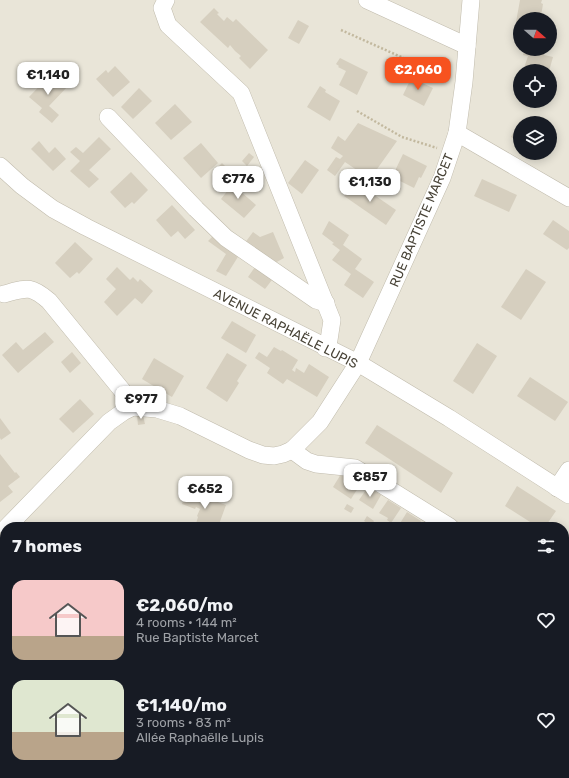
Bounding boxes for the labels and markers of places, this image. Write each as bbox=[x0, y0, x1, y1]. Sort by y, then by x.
pin: €2,060 bbox=[385, 57, 451, 91]
pin: €1,140 bbox=[15, 62, 81, 96]
pin: €776 bbox=[214, 166, 262, 200]
pin: €1,130 bbox=[337, 169, 403, 203]
pin: €977 bbox=[117, 386, 165, 420]
pin: €857 bbox=[346, 464, 394, 498]
pin: €652 bbox=[181, 476, 229, 510]

